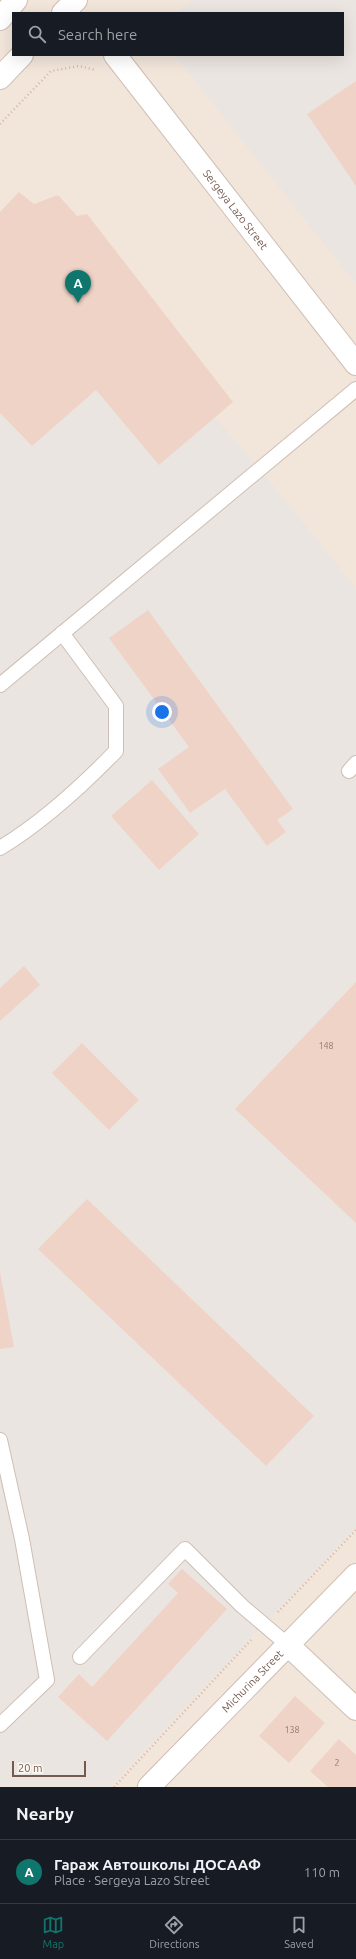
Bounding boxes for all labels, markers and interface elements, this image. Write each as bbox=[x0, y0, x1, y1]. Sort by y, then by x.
search box bbox=[12, 12, 344, 56]
icon: search bbox=[26, 23, 48, 45]
text: Search here bbox=[58, 26, 137, 43]
street label: Sergeya Lazo Street bbox=[201, 167, 271, 252]
pin: A bbox=[65, 270, 91, 303]
your location bbox=[152, 702, 172, 722]
house number: 148 bbox=[318, 1041, 334, 1051]
street label: Michurina Street bbox=[219, 1647, 286, 1715]
house number: 138 bbox=[284, 1725, 300, 1735]
house number: 2 bbox=[334, 1758, 340, 1768]
scale bar bbox=[12, 1759, 86, 1778]
text: 20 m bbox=[18, 1762, 42, 1774]
text: Nearby bbox=[16, 1804, 74, 1823]
text: Гараж Автошколы ДОСААФ bbox=[54, 1856, 261, 1873]
text: A bbox=[24, 1865, 34, 1879]
text: 110 m bbox=[304, 1865, 340, 1879]
text: Place · Sergeya Lazo Street bbox=[54, 1873, 210, 1887]
tab: Map bbox=[42, 1914, 64, 1950]
tab: Directions bbox=[149, 1914, 200, 1950]
tab: Saved bbox=[284, 1914, 314, 1950]

